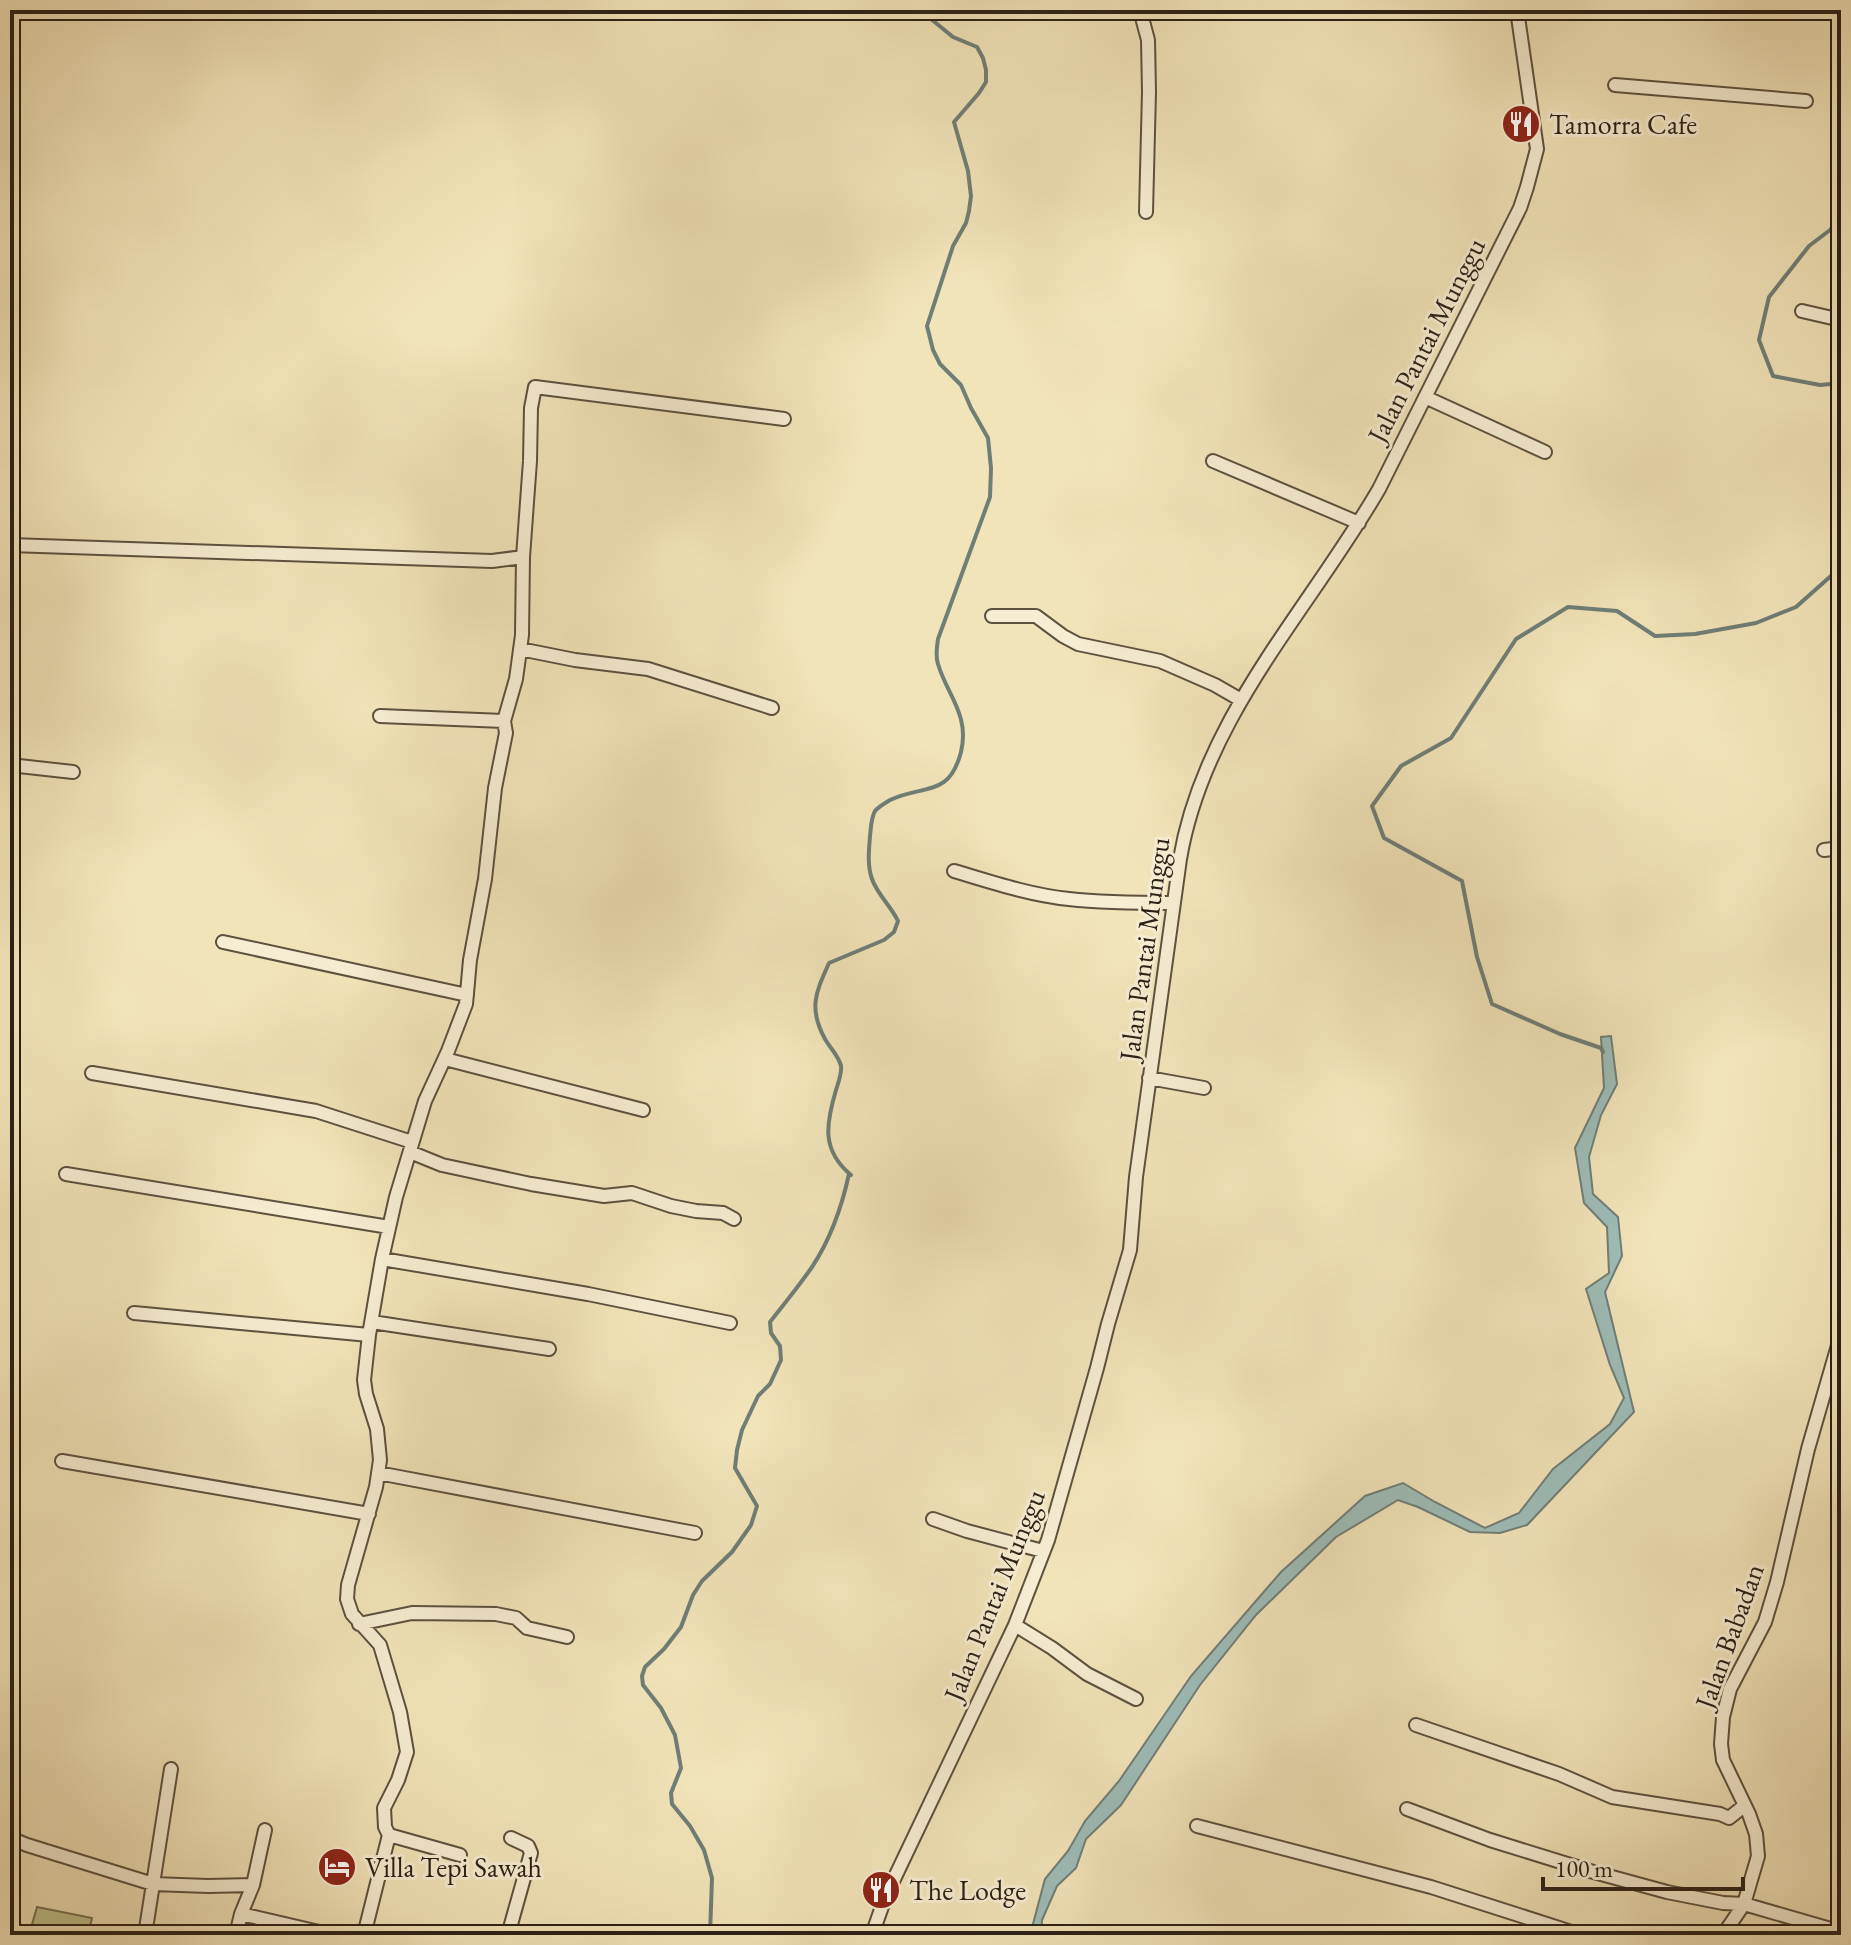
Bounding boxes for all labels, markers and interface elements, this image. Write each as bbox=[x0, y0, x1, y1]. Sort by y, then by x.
restaurant icon: Tamorra Cafe bbox=[1500, 103, 1542, 145]
place label: Tamorra Cafe bbox=[1549, 106, 1697, 142]
street label: Jalan Pantai Munggu bbox=[1358, 231, 1493, 450]
street label: Jalan Pantai Munggu bbox=[1110, 835, 1178, 1065]
street label: Jalan Pantai Munggu bbox=[934, 1484, 1053, 1708]
street label: Jalan Babadan bbox=[1685, 1558, 1772, 1715]
scale bar bbox=[1543, 1841, 1743, 1891]
hotel icon: Villa Tepi Sawah bbox=[316, 1846, 358, 1888]
place label: Villa Tepi Sawah bbox=[365, 1849, 542, 1885]
text: 100 m bbox=[1555, 1853, 1613, 1884]
restaurant icon: The Lodge bbox=[860, 1869, 902, 1911]
place label: The Lodge bbox=[909, 1872, 1026, 1908]

